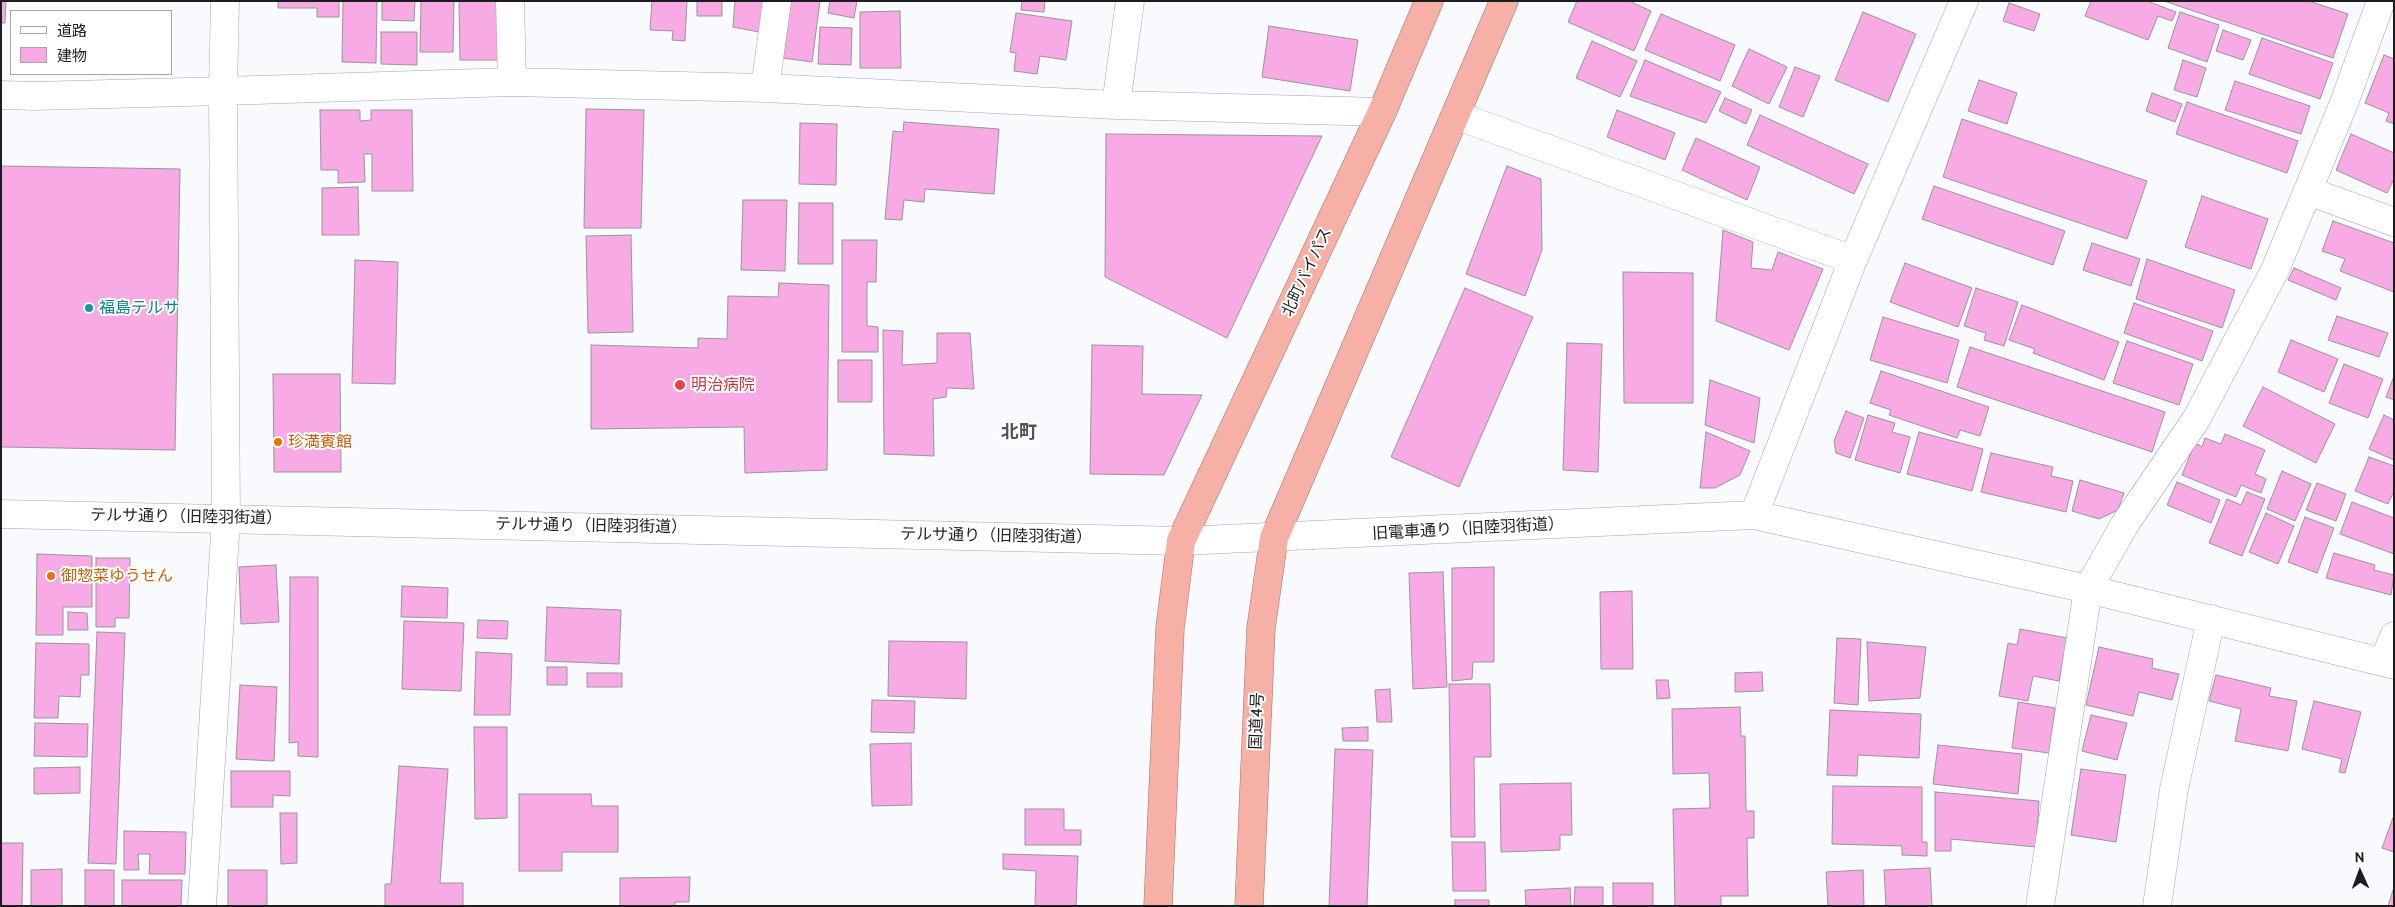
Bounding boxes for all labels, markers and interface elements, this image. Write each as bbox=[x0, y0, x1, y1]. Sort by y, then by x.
legend bbox=[10, 10, 172, 75]
text: 道路 bbox=[57, 22, 87, 40]
text: 建物 bbox=[57, 47, 87, 65]
street label: 北町バイパス bbox=[1278, 224, 1336, 320]
place label: 福島テルサ bbox=[99, 298, 179, 318]
marker: 福島テルサ bbox=[83, 302, 95, 314]
place label: 明治病院 bbox=[691, 375, 755, 395]
marker: 明治病院 bbox=[673, 378, 687, 392]
district label: 北町 bbox=[1001, 422, 1037, 444]
place label: 珍満賓館 bbox=[288, 432, 352, 452]
marker: 珍満賓館 bbox=[272, 436, 284, 448]
street label: テルサ通り（旧陸羽街道） bbox=[90, 506, 282, 528]
street label: 旧電車通り（旧陸羽街道） bbox=[1372, 514, 1564, 544]
street label: テルサ通り（旧陸羽街道） bbox=[495, 515, 687, 537]
street label: テルサ通り（旧陸羽街道） bbox=[900, 525, 1092, 547]
place label: 御惣菜ゆうせん bbox=[61, 566, 173, 586]
marker: 御惣菜ゆうせん bbox=[45, 570, 57, 582]
street label: 国道4号 bbox=[1246, 692, 1268, 750]
north arrow bbox=[2335, 847, 2385, 897]
text: N bbox=[2354, 848, 2365, 866]

